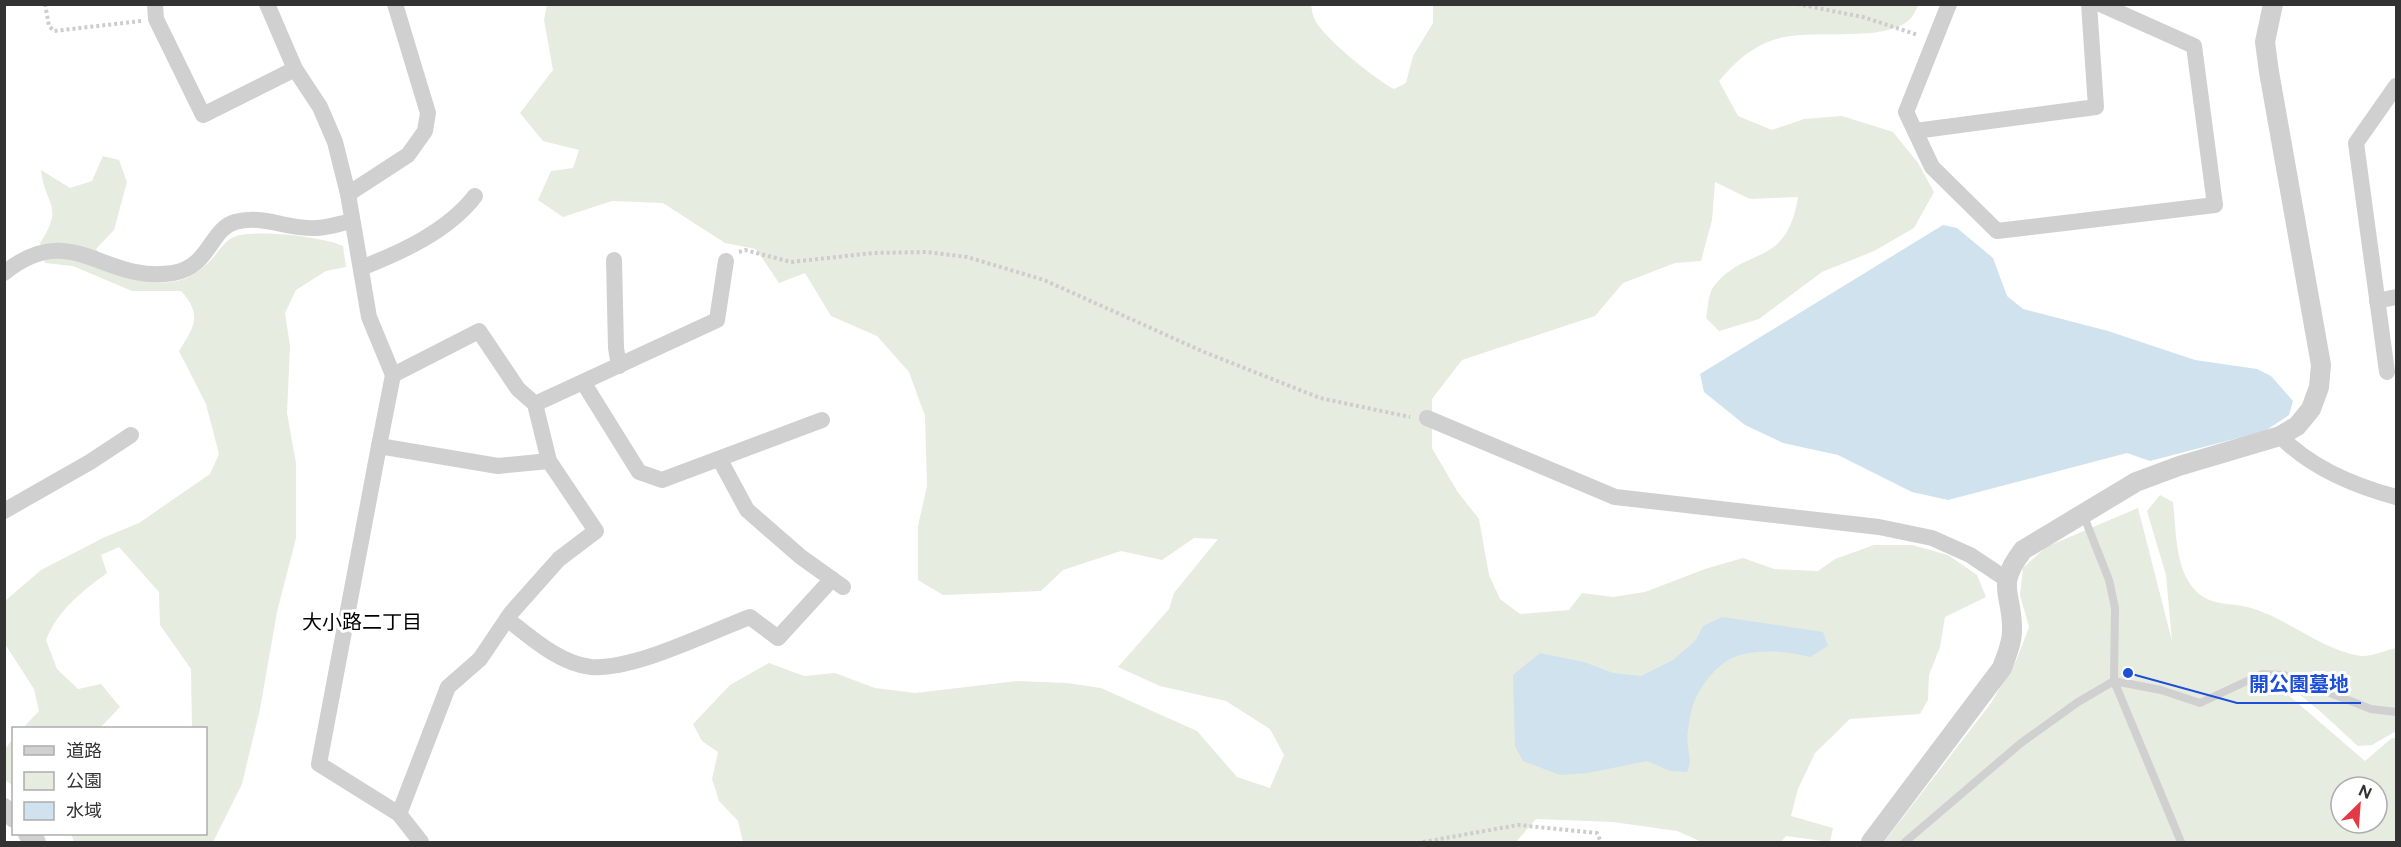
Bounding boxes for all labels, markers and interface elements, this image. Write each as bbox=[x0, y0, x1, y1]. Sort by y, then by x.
district label: 大小路二丁目 bbox=[302, 610, 422, 634]
callout: 開公園墓地 bbox=[2237, 665, 2361, 703]
text: 開公園墓地 bbox=[2249, 672, 2349, 696]
legend bbox=[12, 727, 207, 835]
text: 道路 bbox=[66, 740, 102, 762]
text: 公園 bbox=[66, 770, 102, 792]
north arrow bbox=[2329, 775, 2389, 835]
text: N bbox=[2356, 781, 2375, 803]
text: 水域 bbox=[66, 800, 102, 822]

